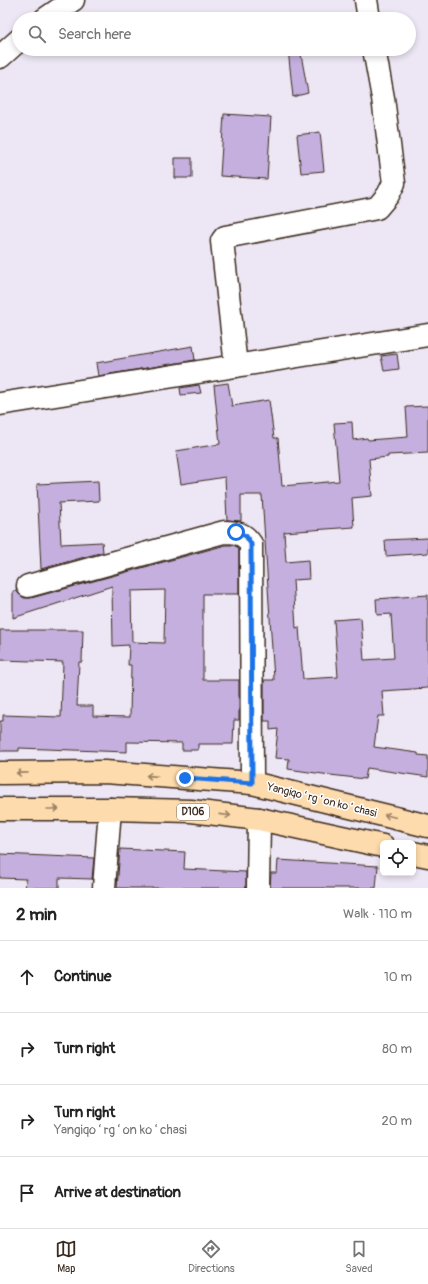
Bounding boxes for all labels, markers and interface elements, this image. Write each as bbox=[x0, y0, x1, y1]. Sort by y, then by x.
search box bbox=[12, 12, 416, 56]
icon: search bbox=[26, 23, 48, 45]
text: Search here bbox=[58, 25, 131, 44]
route start bbox=[227, 523, 245, 541]
one-way arrow bbox=[16, 769, 29, 777]
route end bbox=[176, 769, 194, 787]
one-way arrow bbox=[146, 772, 159, 779]
street label: Yangiqoʻrgʻon koʻchasi bbox=[265, 780, 378, 820]
road number: D106 bbox=[177, 804, 209, 820]
one-way arrow bbox=[46, 805, 59, 813]
one-way arrow bbox=[218, 811, 231, 819]
one-way arrow bbox=[384, 812, 397, 820]
map controls bbox=[380, 840, 416, 876]
button: locate bbox=[380, 840, 416, 876]
text: 2 min bbox=[16, 904, 57, 925]
text: Walk · 110 m bbox=[343, 906, 412, 922]
icon: ahead bbox=[16, 966, 38, 988]
text: Continue bbox=[54, 967, 112, 986]
text: 10 m bbox=[384, 969, 412, 985]
icon: right bbox=[16, 1038, 38, 1060]
text: Turn right bbox=[54, 1039, 115, 1058]
text: 80 m bbox=[382, 1041, 412, 1057]
text: Turn right bbox=[54, 1103, 115, 1122]
icon: right bbox=[16, 1110, 38, 1132]
text: 20 m bbox=[381, 1113, 412, 1129]
text: Yangiqoʻrgʻon koʻchasi bbox=[54, 1122, 187, 1138]
icon: arrive bbox=[16, 1182, 38, 1204]
text: Arrive at destination bbox=[54, 1183, 181, 1202]
tab: Map bbox=[55, 1238, 77, 1275]
tab: Directions bbox=[188, 1238, 235, 1275]
tab: Saved bbox=[345, 1238, 373, 1275]

